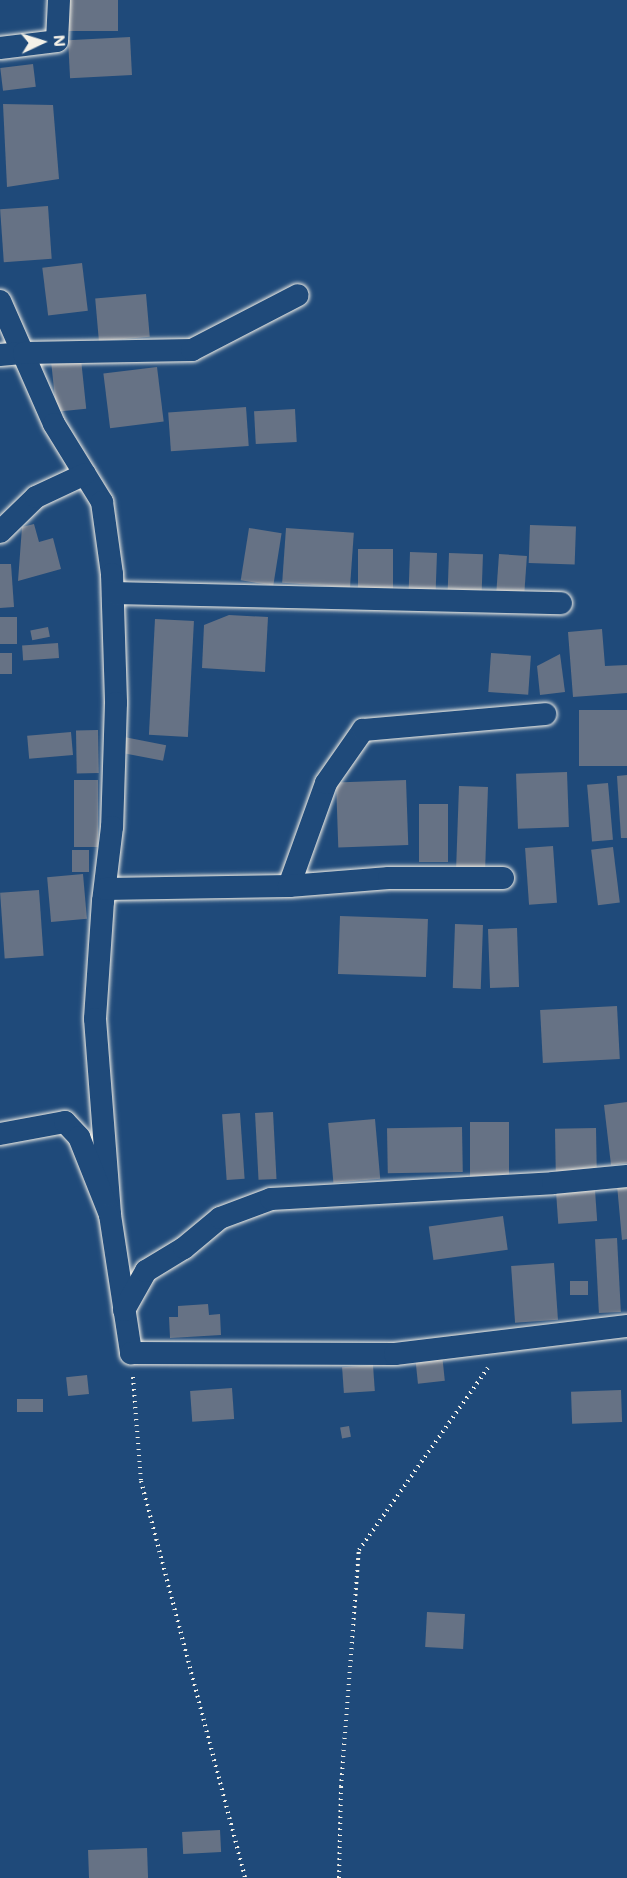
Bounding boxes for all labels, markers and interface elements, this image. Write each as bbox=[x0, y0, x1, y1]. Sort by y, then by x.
north arrow bbox=[12, 12, 72, 72]
text: N bbox=[50, 34, 71, 48]

